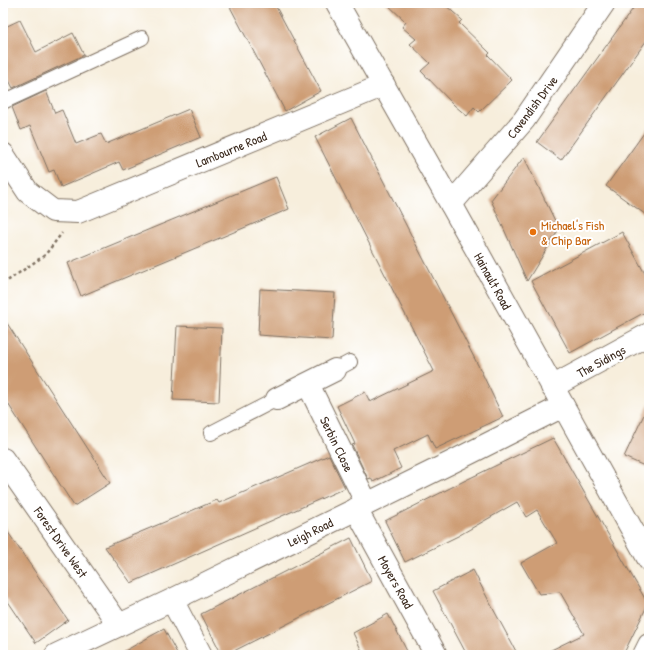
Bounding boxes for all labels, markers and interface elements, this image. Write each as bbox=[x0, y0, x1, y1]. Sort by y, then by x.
street label: Cavendish Drive bbox=[502, 72, 562, 142]
street label: Lambourne Road bbox=[193, 127, 269, 171]
place label: Michael's Fish & Chip Bar bbox=[541, 216, 605, 249]
marker: Michael's Fish & Chip Bar bbox=[528, 227, 538, 237]
street label: Hainault Road bbox=[470, 249, 516, 313]
street label: The Sidings bbox=[573, 340, 629, 382]
street label: Serbin Close bbox=[316, 413, 358, 475]
street label: Forest Drive West bbox=[29, 502, 92, 582]
street label: Leigh Road bbox=[284, 513, 336, 551]
street label: Moyers Road bbox=[374, 552, 418, 612]

